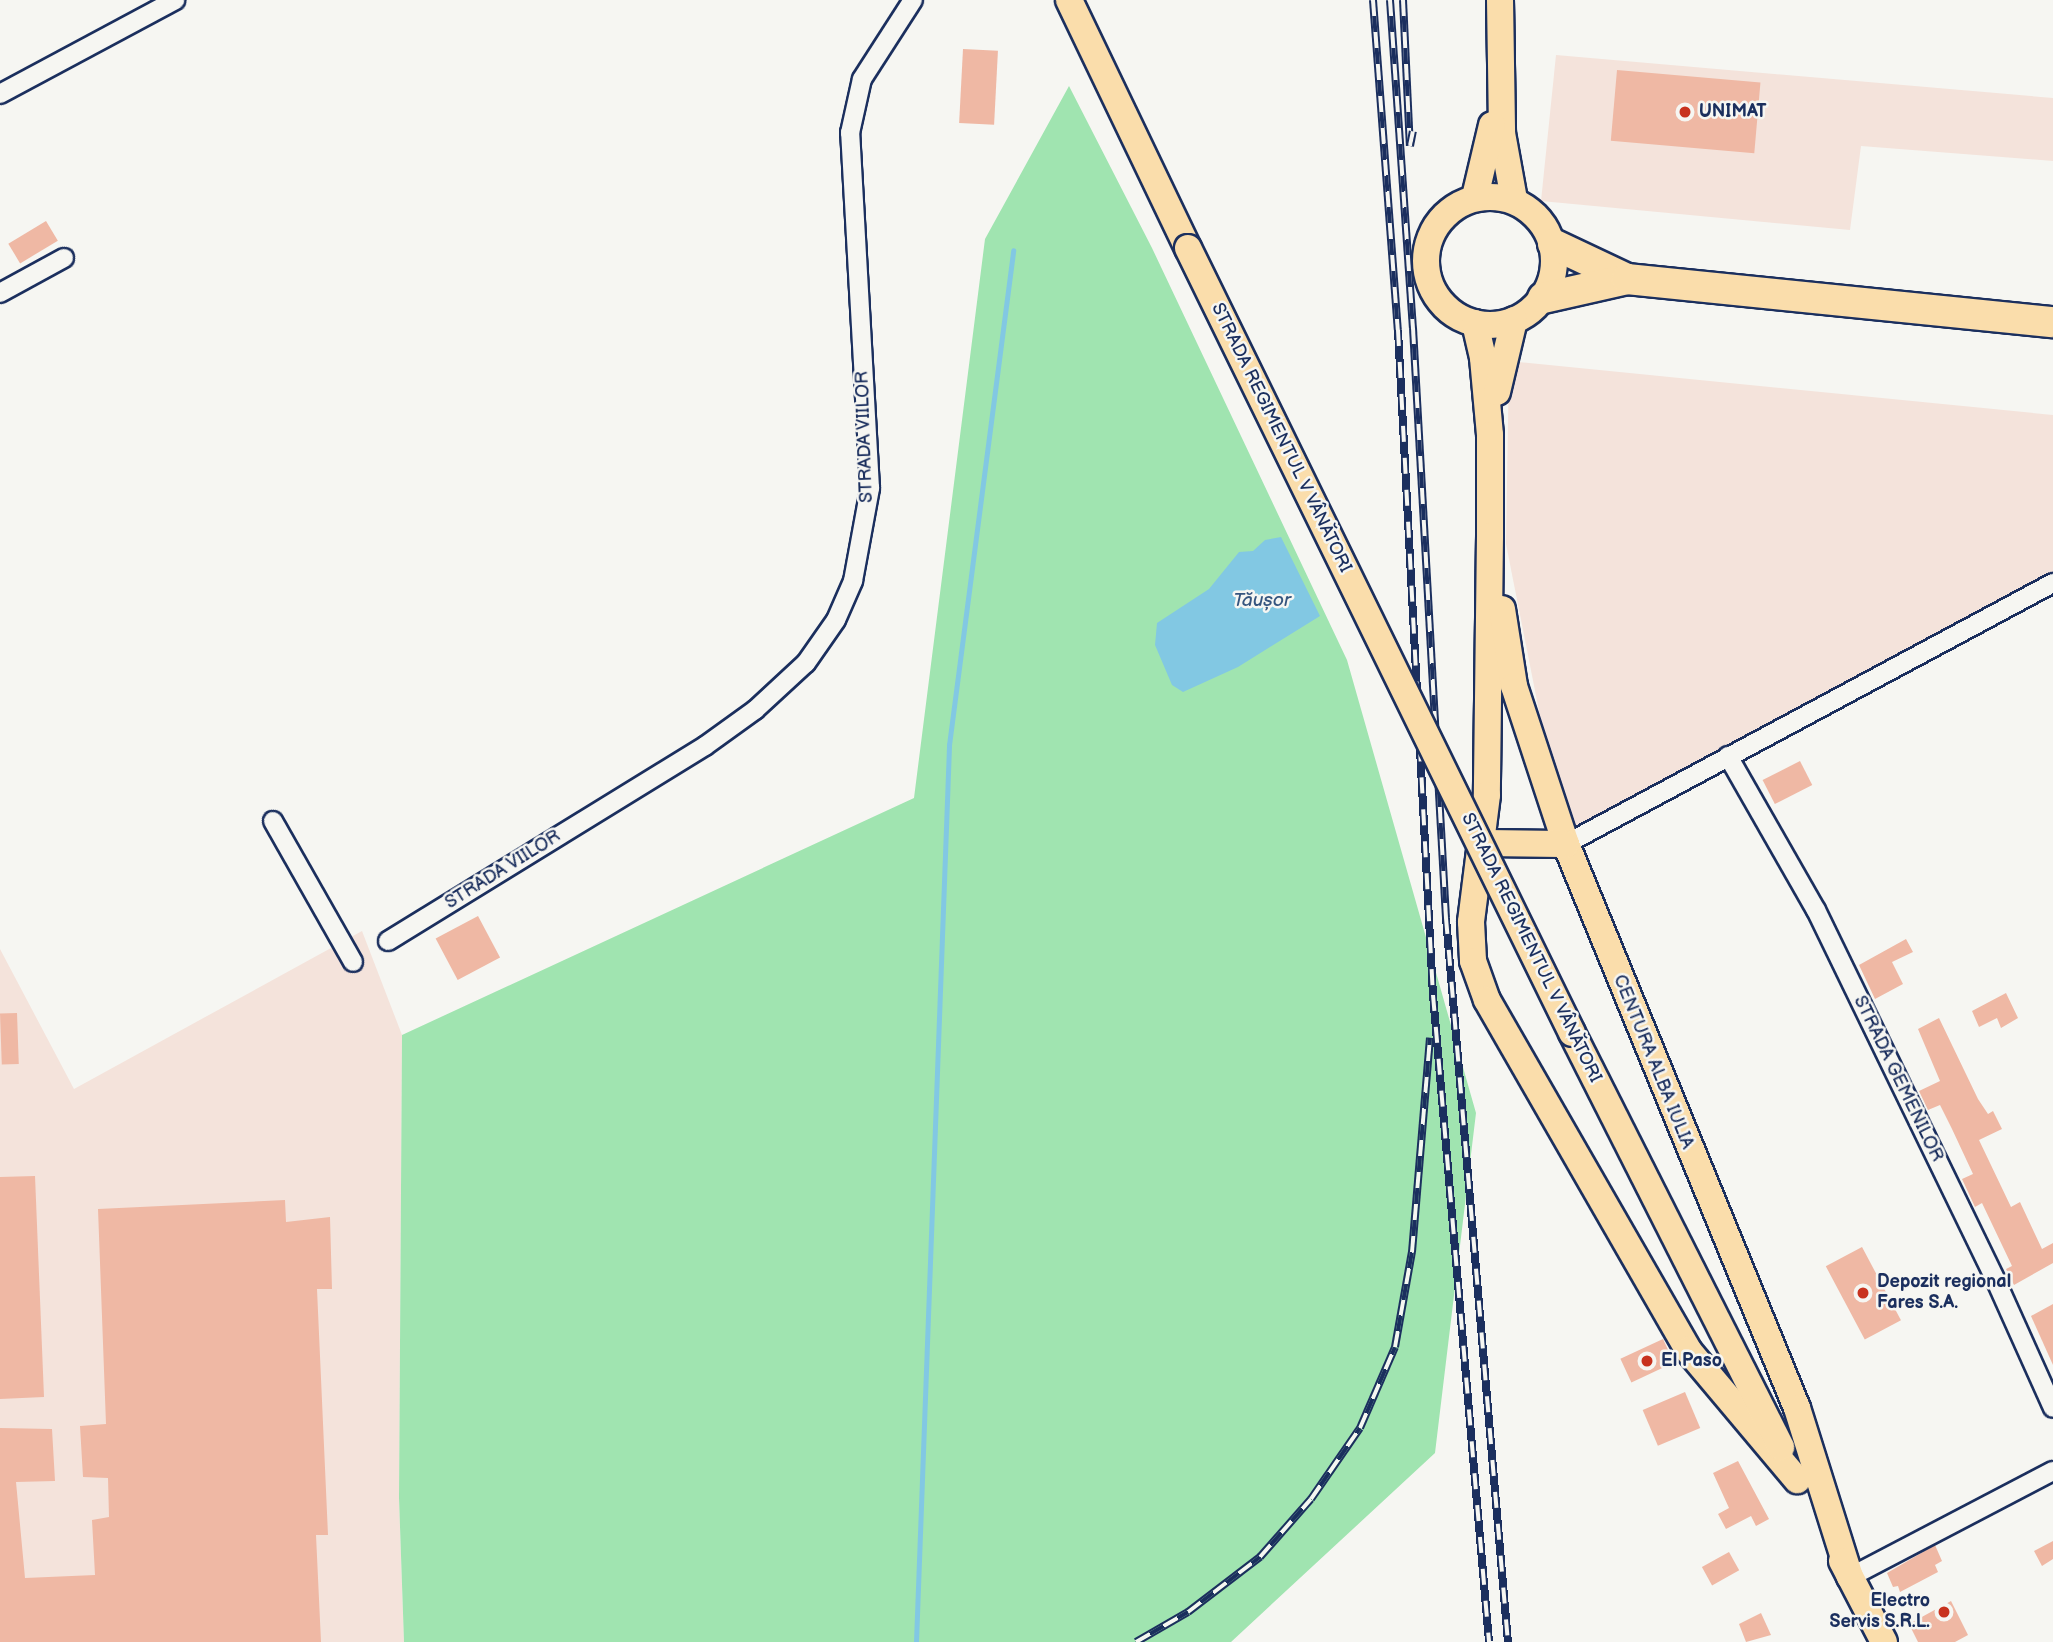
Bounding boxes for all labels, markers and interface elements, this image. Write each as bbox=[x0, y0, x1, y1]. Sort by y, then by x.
place label: UNIMAT bbox=[1699, 101, 1767, 123]
marker: UNIMAT bbox=[1677, 104, 1693, 120]
street label: STRADA REGIMENTUL V VÂNĂTORI bbox=[1206, 299, 1356, 577]
street label: STRADA VIILOR bbox=[852, 371, 878, 503]
water label: Tăușor bbox=[1233, 590, 1291, 612]
street label: STRADA REGIMENTUL V VÂNĂTORI bbox=[1456, 809, 1606, 1087]
street label: STRADA VIILOR bbox=[441, 826, 565, 914]
street label: CENTURA ALBA IULIA bbox=[1608, 972, 1698, 1152]
street label: STRADA GEMENILOR bbox=[1848, 993, 1948, 1165]
place label: Depozit regional Fares S.A. bbox=[1877, 1272, 2011, 1314]
marker: Depozit regional Fares S.A. bbox=[1855, 1285, 1871, 1301]
place label: El Paso bbox=[1661, 1350, 1722, 1372]
marker: El Paso bbox=[1639, 1353, 1655, 1369]
place label: Electro Servis S.R.L. bbox=[1829, 1591, 1930, 1634]
marker: Electro Servis S.R.L. bbox=[1936, 1604, 1952, 1620]

